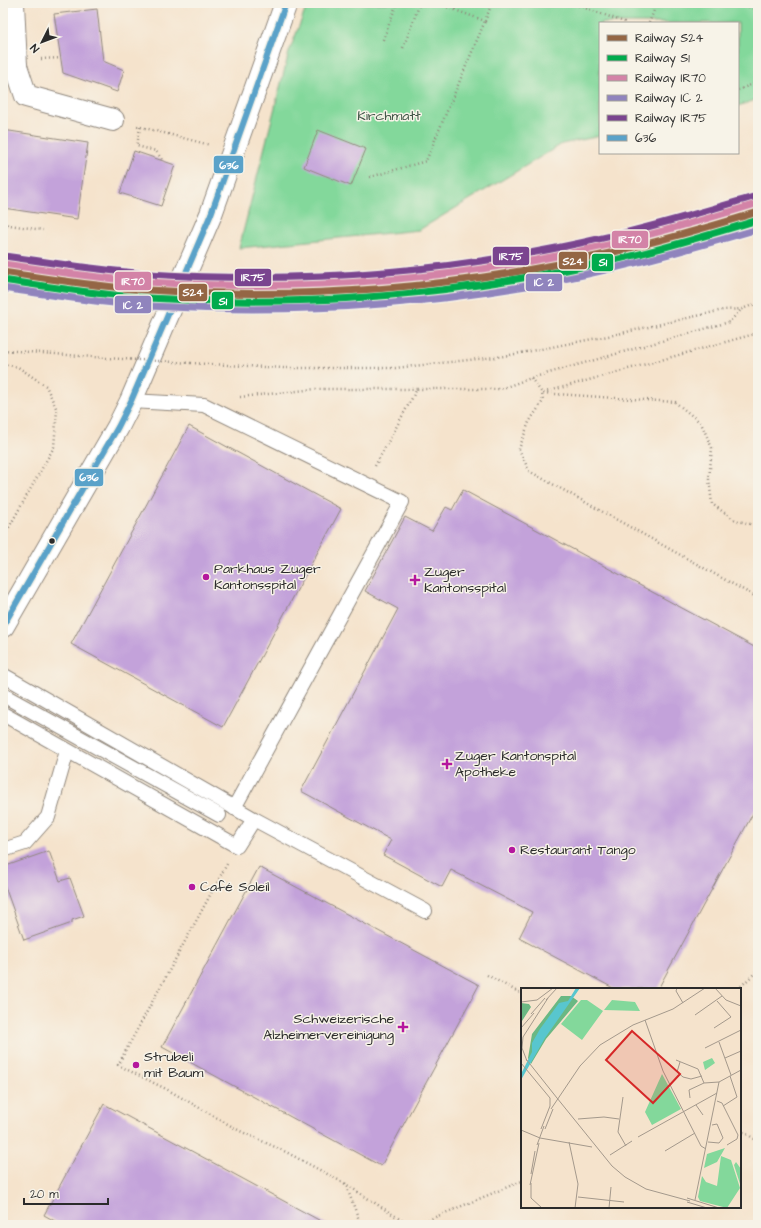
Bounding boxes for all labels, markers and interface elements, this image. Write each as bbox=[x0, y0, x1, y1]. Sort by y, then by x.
north arrow bbox=[22, 22, 62, 62]
legend bbox=[599, 22, 739, 154]
text: Railway S24 bbox=[635, 30, 703, 48]
text: N bbox=[27, 41, 43, 56]
text: Railway S1 bbox=[635, 50, 690, 68]
text: Railway IR70 bbox=[635, 70, 706, 88]
text: Railway IC 2 bbox=[635, 90, 703, 108]
park label: Kirchmatt bbox=[357, 106, 421, 126]
text: Railway IR75 bbox=[635, 110, 707, 128]
text: 636 bbox=[635, 130, 657, 147]
line badge: 636 bbox=[213, 155, 244, 174]
text: 636 bbox=[219, 158, 239, 173]
line badge: IR70 bbox=[611, 230, 649, 249]
text: IR70 bbox=[618, 232, 642, 247]
line badge: IR75 bbox=[492, 246, 530, 266]
text: IR75 bbox=[499, 249, 523, 264]
line badge: S24 bbox=[558, 251, 588, 270]
line badge: S1 bbox=[591, 253, 614, 272]
text: S24 bbox=[562, 254, 584, 269]
text: S1 bbox=[598, 255, 608, 270]
line badge: IR75 bbox=[234, 268, 272, 287]
text: IR75 bbox=[241, 270, 265, 285]
line badge: IR70 bbox=[114, 271, 152, 291]
line badge: IC 2 bbox=[525, 273, 563, 292]
text: IR70 bbox=[121, 274, 145, 289]
text: IC 2 bbox=[534, 275, 555, 290]
line badge: S24 bbox=[178, 283, 208, 302]
text: S24 bbox=[182, 285, 204, 300]
line badge: S1 bbox=[211, 291, 234, 310]
text: S1 bbox=[218, 294, 228, 309]
line badge: IC 2 bbox=[114, 295, 152, 314]
text: IC 2 bbox=[123, 298, 144, 313]
line badge: 636 bbox=[74, 468, 104, 487]
text: 636 bbox=[79, 470, 99, 485]
unlabelled marker bbox=[47, 536, 57, 546]
place label: Parkhaus Zuger Kantonsspital bbox=[214, 559, 321, 595]
place label: Zuger Kantonsspital bbox=[424, 562, 506, 598]
marker: Parkhaus Zuger Kantonsspital bbox=[201, 572, 211, 582]
marker: Zuger Kantonsspital bbox=[409, 574, 421, 586]
place label: Zuger Kantonspital Apotheke bbox=[455, 746, 576, 782]
marker: Zuger Kantonspital Apotheke bbox=[442, 759, 452, 769]
place label: Restaurant Tango bbox=[520, 840, 636, 860]
marker: Restaurant Tango bbox=[507, 845, 517, 855]
place label: Café Soleil bbox=[200, 877, 270, 897]
marker: Café Soleil bbox=[187, 882, 197, 892]
inset map bbox=[521, 988, 741, 1208]
place label: Schweizerische Alzheimervereinigung bbox=[263, 1009, 394, 1045]
marker: Schweizerische Alzheimervereinigung bbox=[397, 1021, 409, 1033]
place label: Strubeli mit Baum bbox=[144, 1047, 203, 1083]
marker: Strubeli mit Baum bbox=[131, 1060, 141, 1070]
scale bar bbox=[24, 1180, 108, 1206]
text: 20 m bbox=[30, 1186, 59, 1203]

